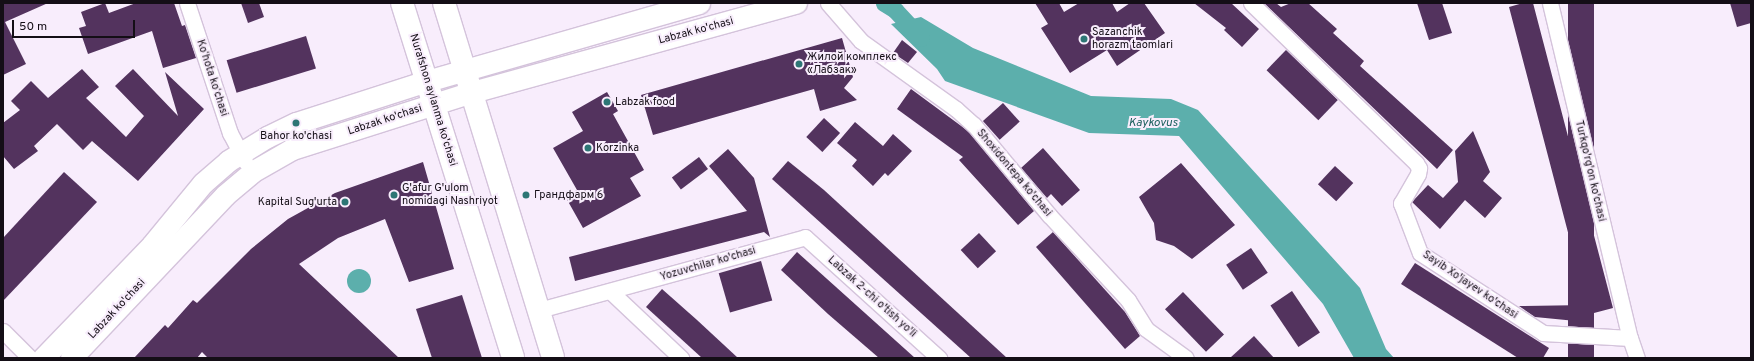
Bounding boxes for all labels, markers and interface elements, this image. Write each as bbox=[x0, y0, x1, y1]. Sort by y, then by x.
scale bar bbox=[14, 12, 137, 38]
street label: Labzak ko'chasi bbox=[657, 15, 735, 47]
text: 50 m bbox=[19, 19, 47, 35]
place label: Sazanchik horazm taomlari bbox=[1092, 26, 1173, 52]
street label: Nurafshon aylanma ko'chasi bbox=[407, 32, 459, 168]
marker: Sazanchik horazm taomlari bbox=[1079, 34, 1089, 44]
street label: Koʻhota koʻchasi bbox=[193, 38, 231, 118]
place label: Жилой комплекс «Лабзак» bbox=[807, 51, 897, 77]
marker: Жилой комплекс «Лабзак» bbox=[794, 59, 804, 69]
place label: Labzak food bbox=[615, 95, 675, 109]
marker: Labzak food bbox=[602, 97, 612, 107]
street label: Labzak ko'chasi bbox=[346, 102, 424, 138]
water label: Kaykovus bbox=[1128, 117, 1178, 131]
marker: Bahor ko'chasi bbox=[291, 118, 301, 128]
street label: Turkqo'rg'on ko'chasi bbox=[1572, 119, 1608, 223]
street label: Shoxidontepa ko'chasi bbox=[974, 127, 1054, 219]
place label: Bahor ko'chasi bbox=[260, 129, 332, 143]
place label: Korzinka bbox=[596, 141, 639, 155]
marker: Korzinka bbox=[583, 143, 593, 153]
place label: G'afur G'ulom nomidagi Nashriyot bbox=[402, 182, 498, 208]
place label: Грандфарм 6 bbox=[534, 188, 603, 202]
marker: G'afur G'ulom nomidagi Nashriyot bbox=[389, 190, 399, 200]
marker: Грандфарм 6 bbox=[521, 190, 531, 200]
place label: Kapital Sug'urta bbox=[258, 195, 337, 209]
marker: Kapital Sug'urta bbox=[340, 197, 350, 207]
street label: Yozuvchilar ko'chasi bbox=[659, 244, 757, 284]
street label: Sayib Xo'jayev ko'chasi bbox=[1420, 248, 1520, 322]
street label: Labzak 2-chi o'tish yo'li bbox=[825, 254, 919, 340]
street label: Labzak ko'chasi bbox=[86, 276, 148, 342]

